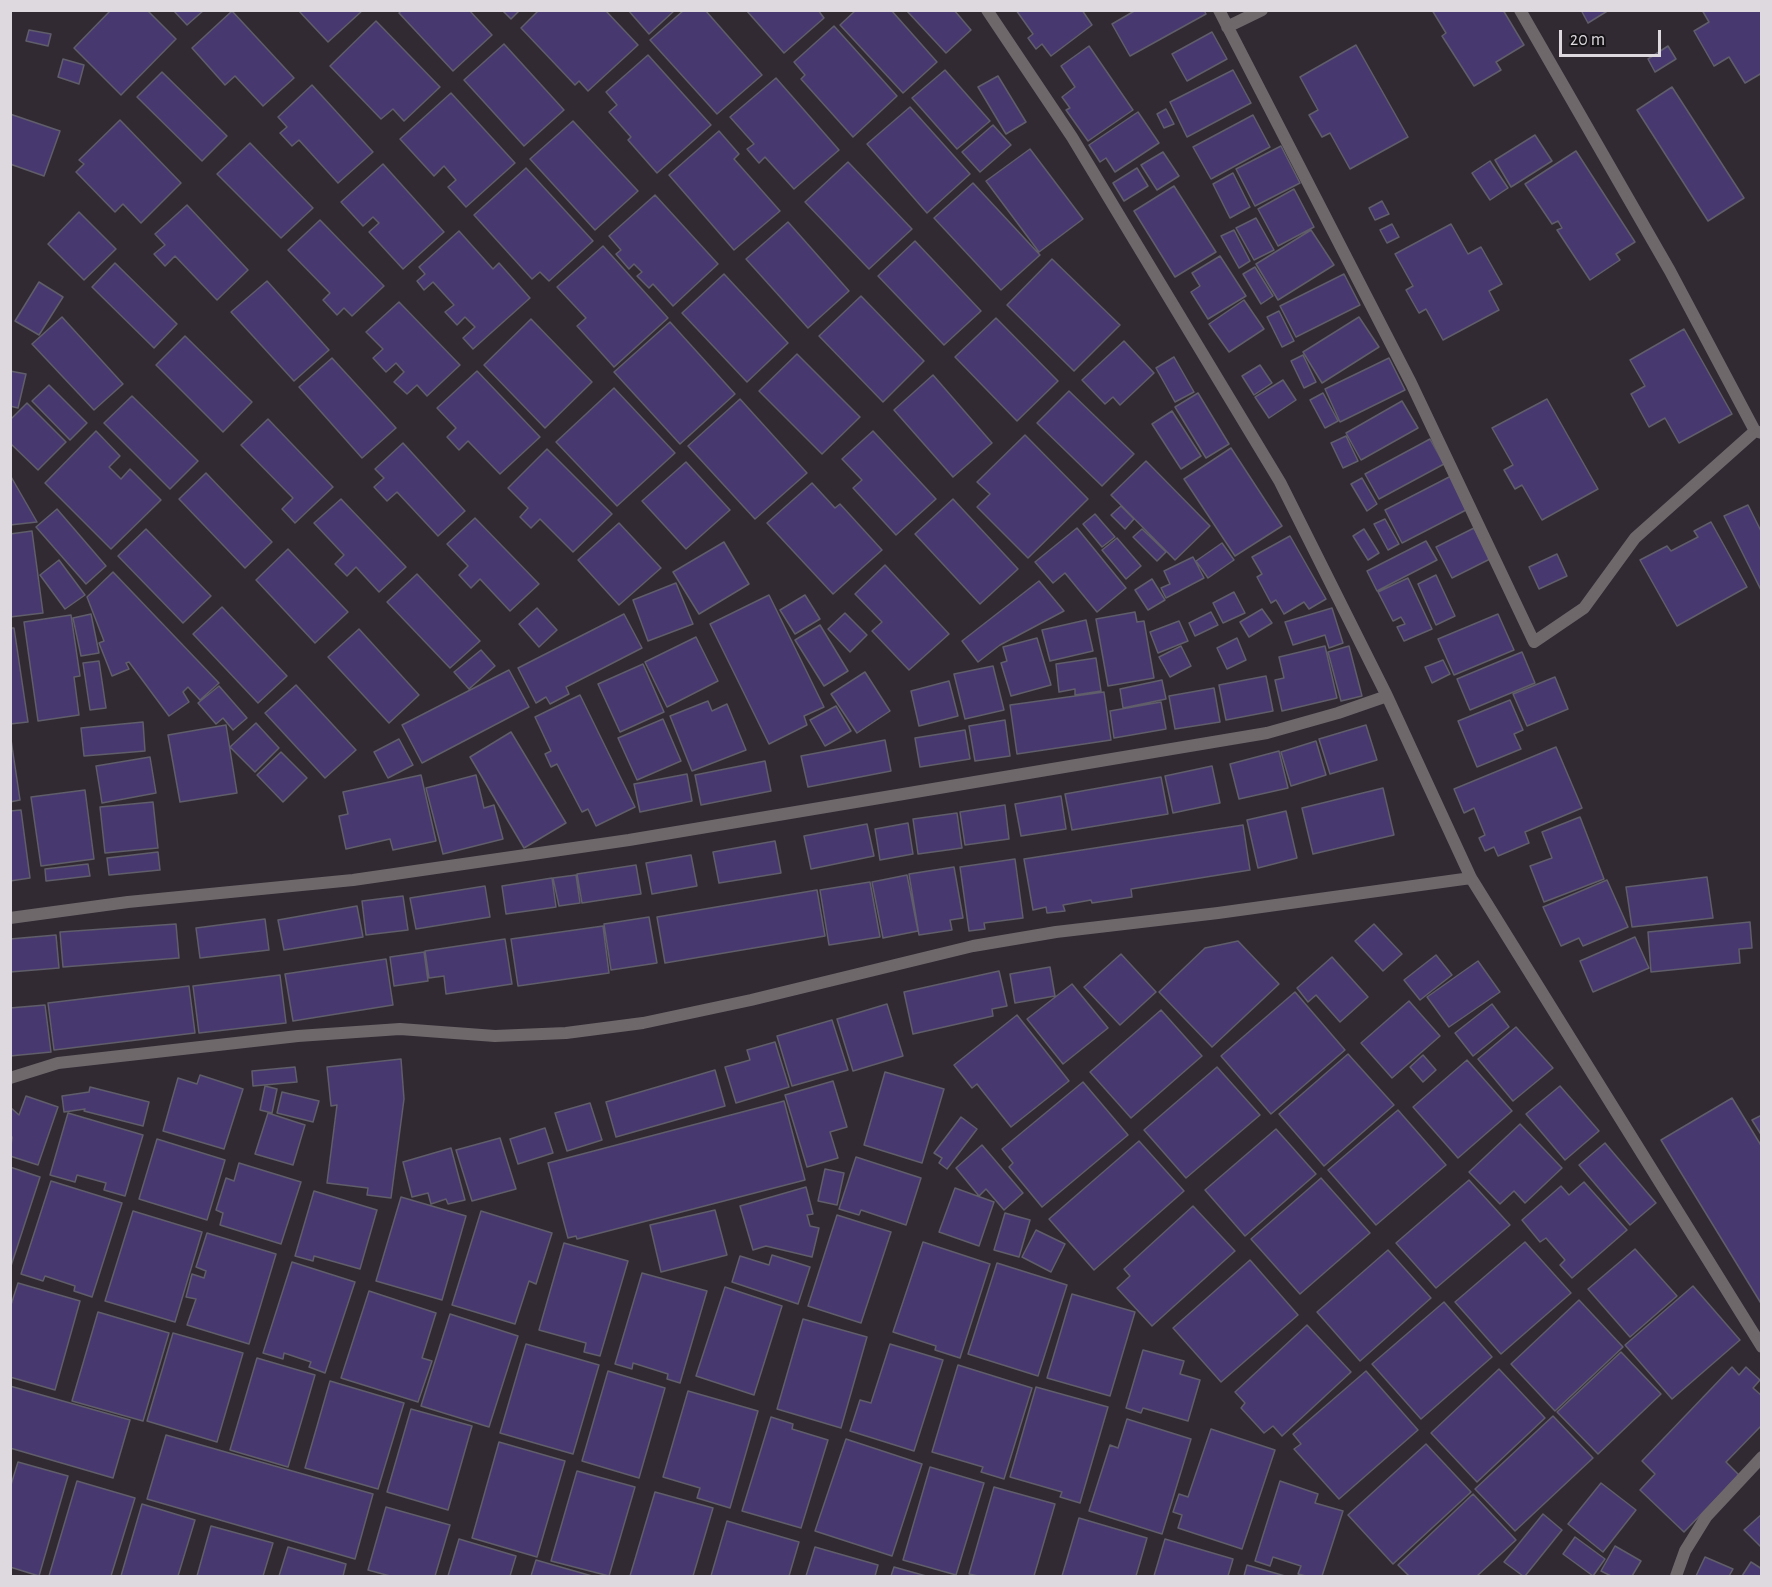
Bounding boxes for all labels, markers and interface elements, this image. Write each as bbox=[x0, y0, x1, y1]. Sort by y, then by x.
scale bar bbox=[1562, 18, 1664, 56]
text: 20 m bbox=[1570, 31, 1605, 49]

